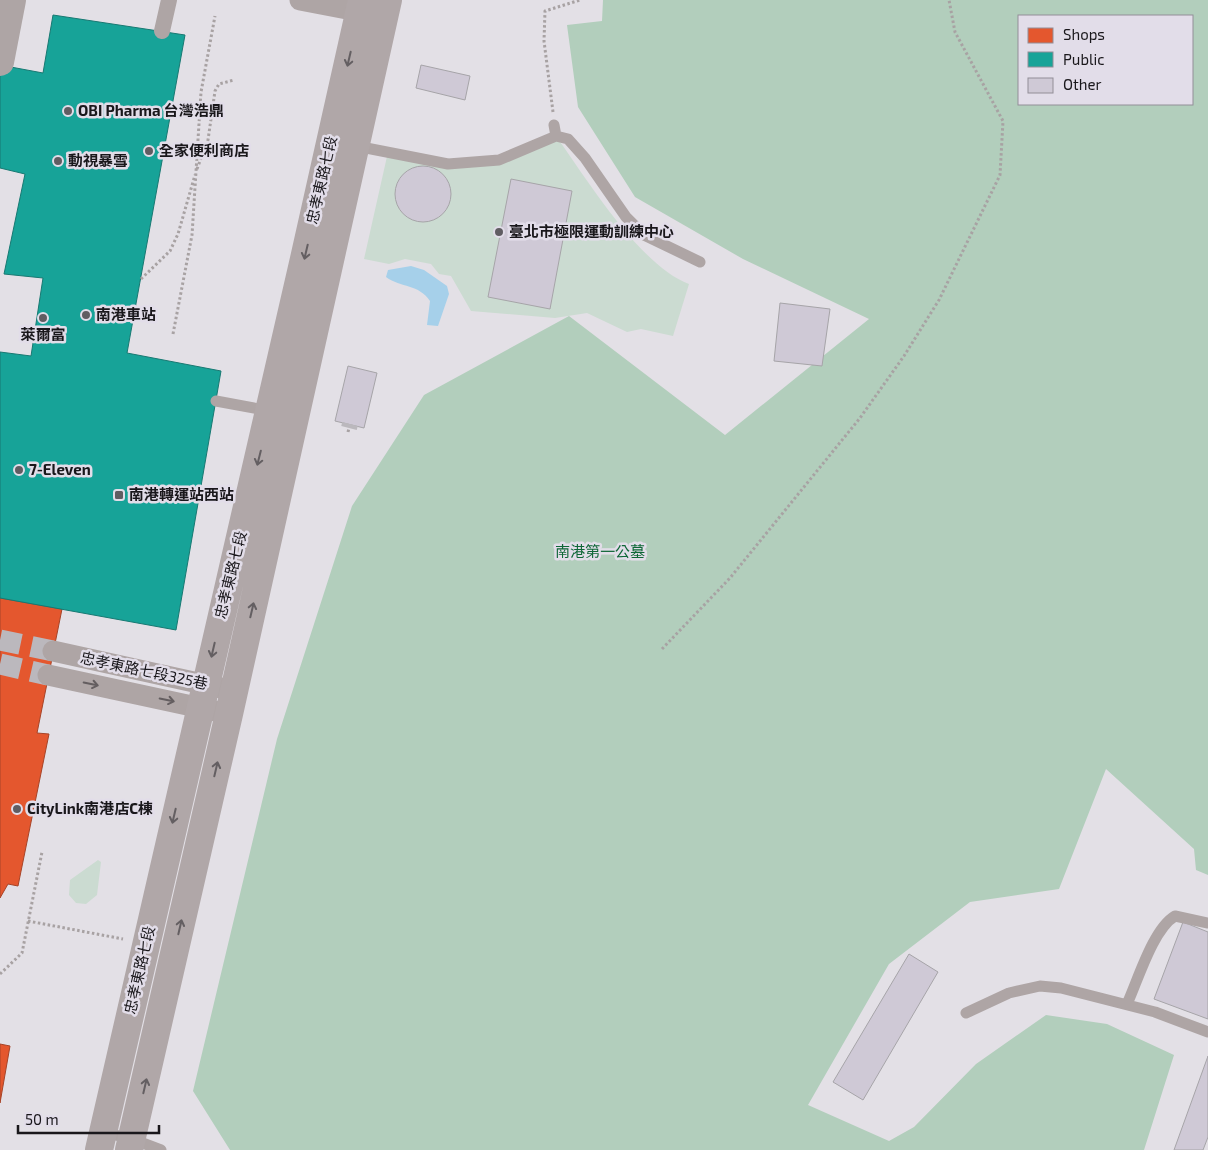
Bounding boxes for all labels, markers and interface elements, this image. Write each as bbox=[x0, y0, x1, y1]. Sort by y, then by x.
legend bbox=[1018, 15, 1193, 105]
text: Shops bbox=[1063, 25, 1105, 43]
one-way arrow bbox=[344, 50, 353, 66]
text: Public bbox=[1063, 50, 1104, 68]
text: Other bbox=[1063, 75, 1102, 93]
place label: OBI Pharma 台灣浩鼎 bbox=[78, 101, 224, 119]
marker: OBI Pharma 台灣浩鼎 bbox=[62, 105, 74, 117]
street label: 忠孝東路七段 bbox=[302, 134, 340, 226]
place label: 全家便利商店 bbox=[159, 141, 249, 159]
marker: 全家便利商店 bbox=[143, 145, 155, 157]
place label: 動視暴雪 bbox=[68, 151, 128, 169]
marker: 動視暴雪 bbox=[52, 155, 64, 167]
place label: 臺北市極限運動訓練中心 bbox=[509, 222, 674, 240]
marker: 臺北市極限運動訓練中心 bbox=[493, 226, 505, 238]
one-way arrow bbox=[301, 243, 310, 259]
place label: 南港車站 bbox=[96, 305, 156, 323]
marker: 南港車站 bbox=[80, 309, 92, 321]
marker: 萊爾富 bbox=[37, 312, 49, 324]
place label: 萊爾富 bbox=[20, 325, 66, 343]
one-way arrow bbox=[254, 450, 263, 466]
place label: 7-Eleven bbox=[29, 460, 91, 478]
marker: 7-Eleven bbox=[13, 464, 25, 476]
place label: 南港轉運站西站 bbox=[129, 485, 234, 503]
marker: 南港轉運站西站 bbox=[113, 489, 125, 501]
street label: 忠孝東路七段 bbox=[210, 529, 250, 621]
park label: 南港第一公墓 bbox=[555, 542, 645, 560]
one-way arrow bbox=[248, 603, 257, 619]
one-way arrow bbox=[208, 642, 217, 658]
street label: 忠孝東路七段325巷 bbox=[79, 648, 210, 692]
one-way arrow bbox=[83, 680, 99, 689]
one-way arrow bbox=[158, 696, 174, 705]
one-way arrow bbox=[212, 761, 221, 777]
place label: CityLink南港店C棟 bbox=[27, 799, 153, 818]
marker: CityLink南港店C棟 bbox=[11, 803, 23, 815]
one-way arrow bbox=[169, 808, 178, 824]
one-way arrow bbox=[176, 920, 186, 936]
street label: 忠孝東路七段 bbox=[120, 924, 158, 1016]
one-way arrow bbox=[141, 1078, 150, 1094]
scale bar bbox=[18, 1102, 159, 1134]
text: 50 m bbox=[25, 1110, 59, 1128]

